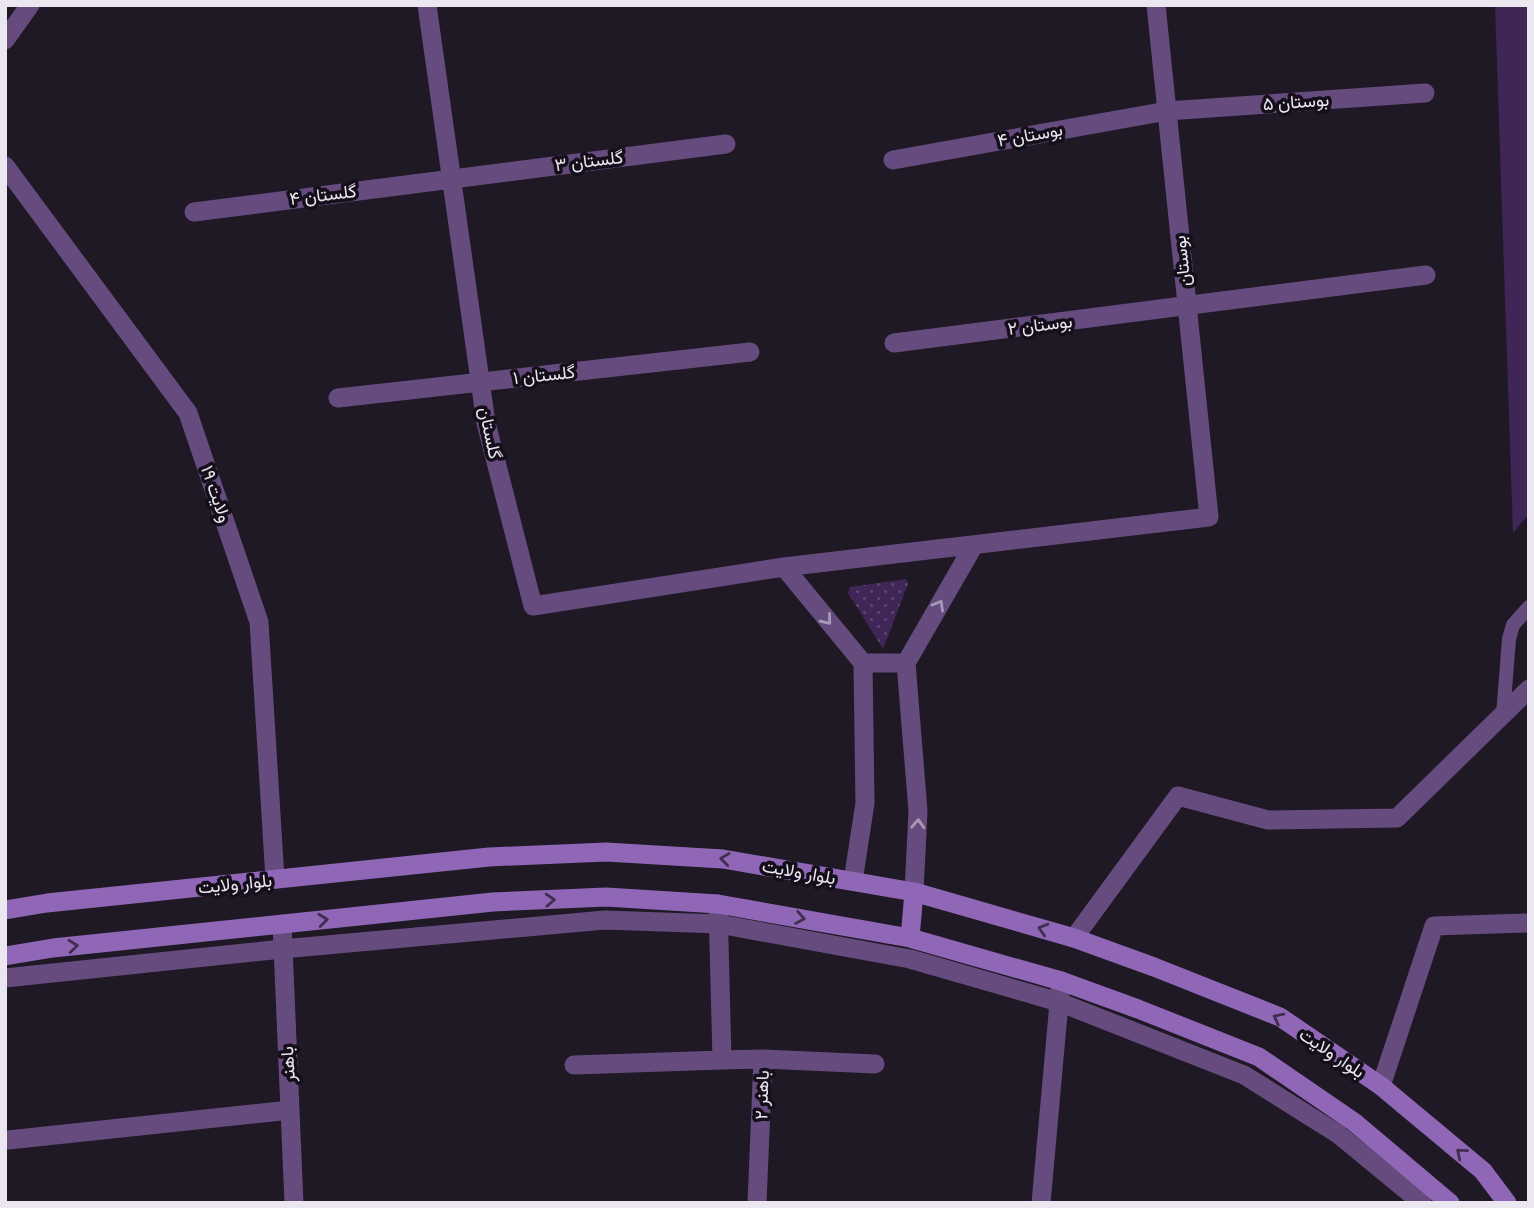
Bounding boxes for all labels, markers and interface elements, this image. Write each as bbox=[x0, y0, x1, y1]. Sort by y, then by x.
street label: بوستان ۵ bbox=[1262, 89, 1330, 115]
street label: بوستان ۴ bbox=[996, 118, 1064, 152]
street label: گلستان ۳ bbox=[553, 146, 625, 176]
street label: گلستان ۴ bbox=[288, 180, 358, 210]
street label: بوستان bbox=[1168, 234, 1196, 288]
street label: بوستان ۲ bbox=[1006, 310, 1074, 340]
street label: گلستان ۱ bbox=[512, 361, 576, 389]
street label: گلستان bbox=[474, 405, 506, 461]
street label: ولایت ۱۹ bbox=[196, 463, 236, 525]
one-way arrow bbox=[931, 600, 944, 613]
one-way arrow bbox=[819, 612, 832, 624]
one-way arrow bbox=[910, 818, 925, 829]
one-way arrow bbox=[719, 852, 731, 867]
street label: بلوار ولایت bbox=[760, 855, 838, 889]
street label: بلوار ولایت bbox=[197, 869, 273, 899]
one-way arrow bbox=[545, 892, 556, 907]
one-way arrow bbox=[794, 910, 806, 925]
one-way arrow bbox=[318, 913, 329, 928]
one-way arrow bbox=[1037, 922, 1049, 937]
one-way arrow bbox=[68, 939, 79, 954]
one-way arrow bbox=[1273, 1012, 1285, 1026]
street label: بلوار ولایت bbox=[1295, 1023, 1369, 1083]
street label: باهنر bbox=[276, 1046, 300, 1083]
street label: باهنر ۲ bbox=[750, 1070, 774, 1120]
one-way arrow bbox=[1456, 1149, 1469, 1161]

